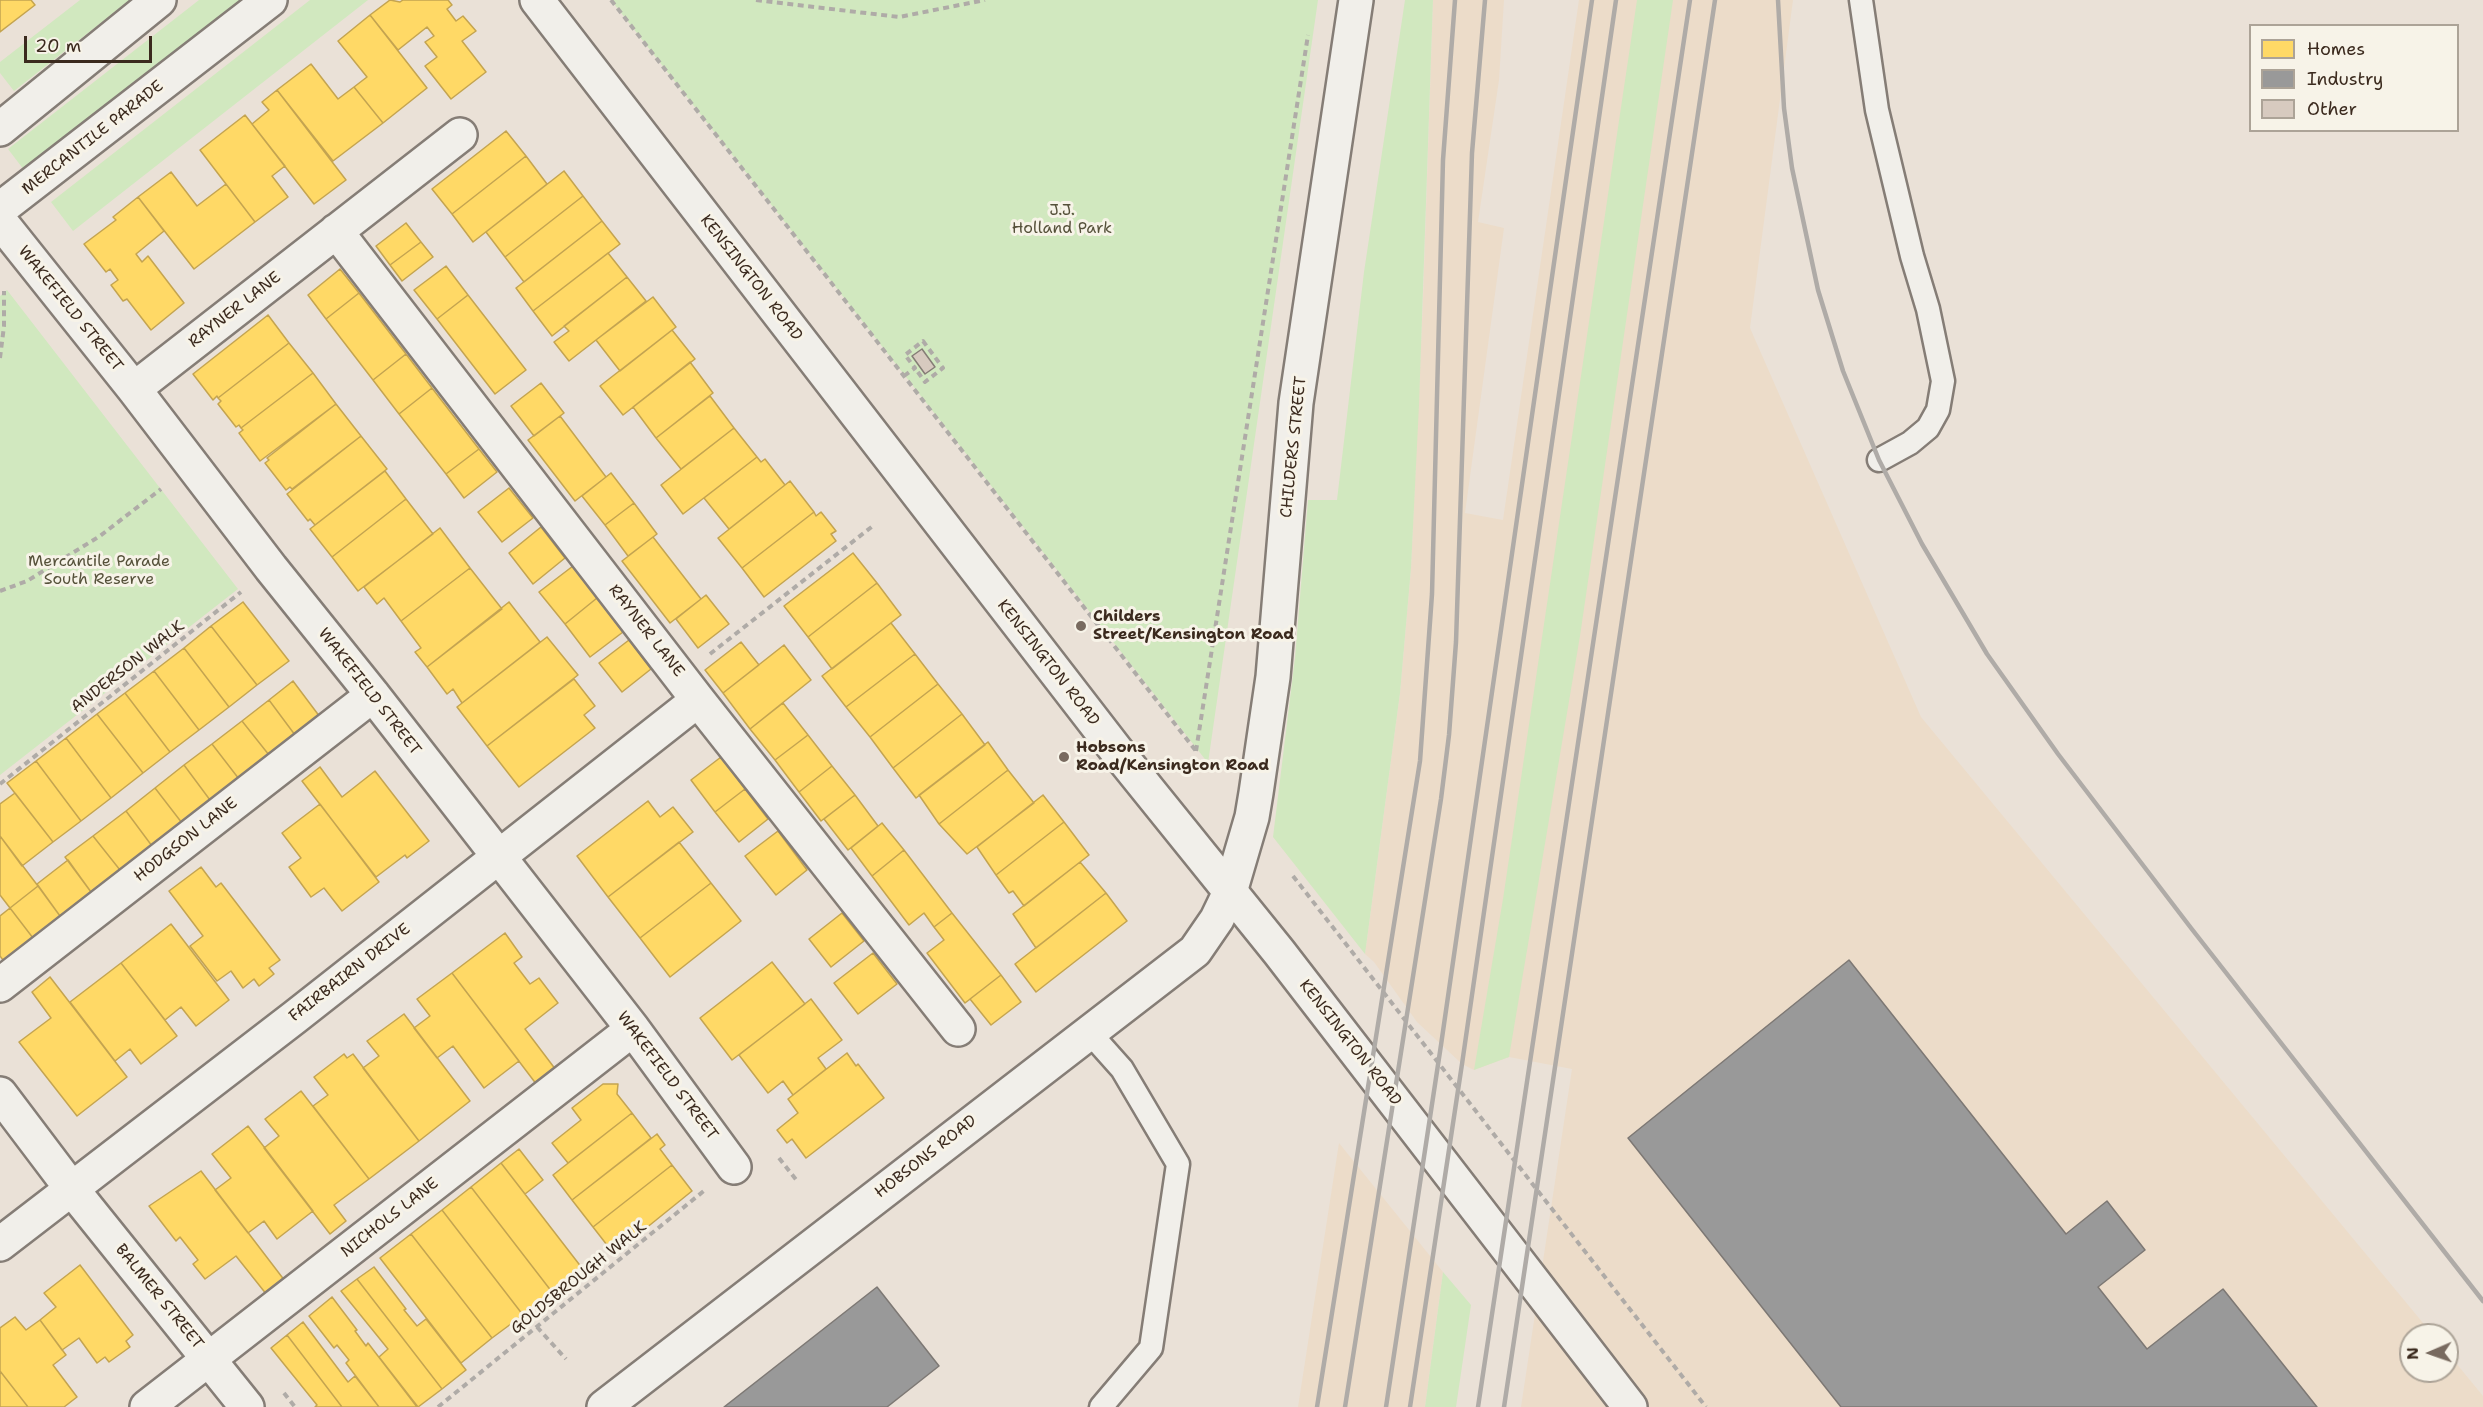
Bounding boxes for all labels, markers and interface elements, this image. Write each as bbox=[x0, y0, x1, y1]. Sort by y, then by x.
scale bar bbox=[27, 24, 154, 62]
legend bbox=[2249, 24, 2459, 132]
text: 20 m bbox=[35, 34, 81, 58]
text: Homes bbox=[2307, 37, 2365, 61]
text: Industry bbox=[2307, 67, 2383, 91]
street label: MERCANTILE PARADE bbox=[18, 77, 168, 199]
text: Other bbox=[2307, 97, 2357, 121]
park label: J.J. Holland Park bbox=[1012, 201, 1112, 239]
street label: KENSINGTON ROAD bbox=[696, 211, 806, 345]
street label: WAKEFIELD STREET bbox=[13, 242, 127, 376]
street label: RAYNER LANE bbox=[185, 268, 285, 352]
street label: CHILDERS STREET bbox=[1277, 375, 1311, 519]
park label: Mercantile Parade South Reserve bbox=[28, 552, 170, 590]
street label: RAYNER LANE bbox=[604, 581, 688, 681]
street label: KENSINGTON ROAD bbox=[993, 596, 1103, 730]
place label: Childers Street/Kensington Road bbox=[1093, 607, 1294, 645]
street label: ANDERSON WALK bbox=[68, 617, 188, 717]
marker: Childers Street/Kensington Road bbox=[1074, 619, 1088, 633]
street label: WAKEFIELD STREET bbox=[313, 625, 425, 759]
place label: Hobsons Road/Kensington Road bbox=[1076, 738, 1269, 776]
marker: Hobsons Road/Kensington Road bbox=[1057, 750, 1071, 764]
street label: HODGSON LANE bbox=[131, 794, 241, 886]
street label: FAIRBAIRN DRIVE bbox=[285, 920, 415, 1026]
street label: KENSINGTON ROAD bbox=[1295, 976, 1405, 1110]
street label: WAKEFIELD STREET bbox=[612, 1008, 722, 1144]
street label: HOBSONS ROAD bbox=[871, 1111, 981, 1203]
street label: NICHOLS LANE bbox=[337, 1174, 443, 1262]
street label: GOLDSBROUGH WALK bbox=[507, 1217, 651, 1339]
street label: BALMER STREET bbox=[111, 1241, 207, 1353]
north arrow bbox=[2399, 1323, 2459, 1383]
text: N bbox=[2402, 1347, 2423, 1360]

